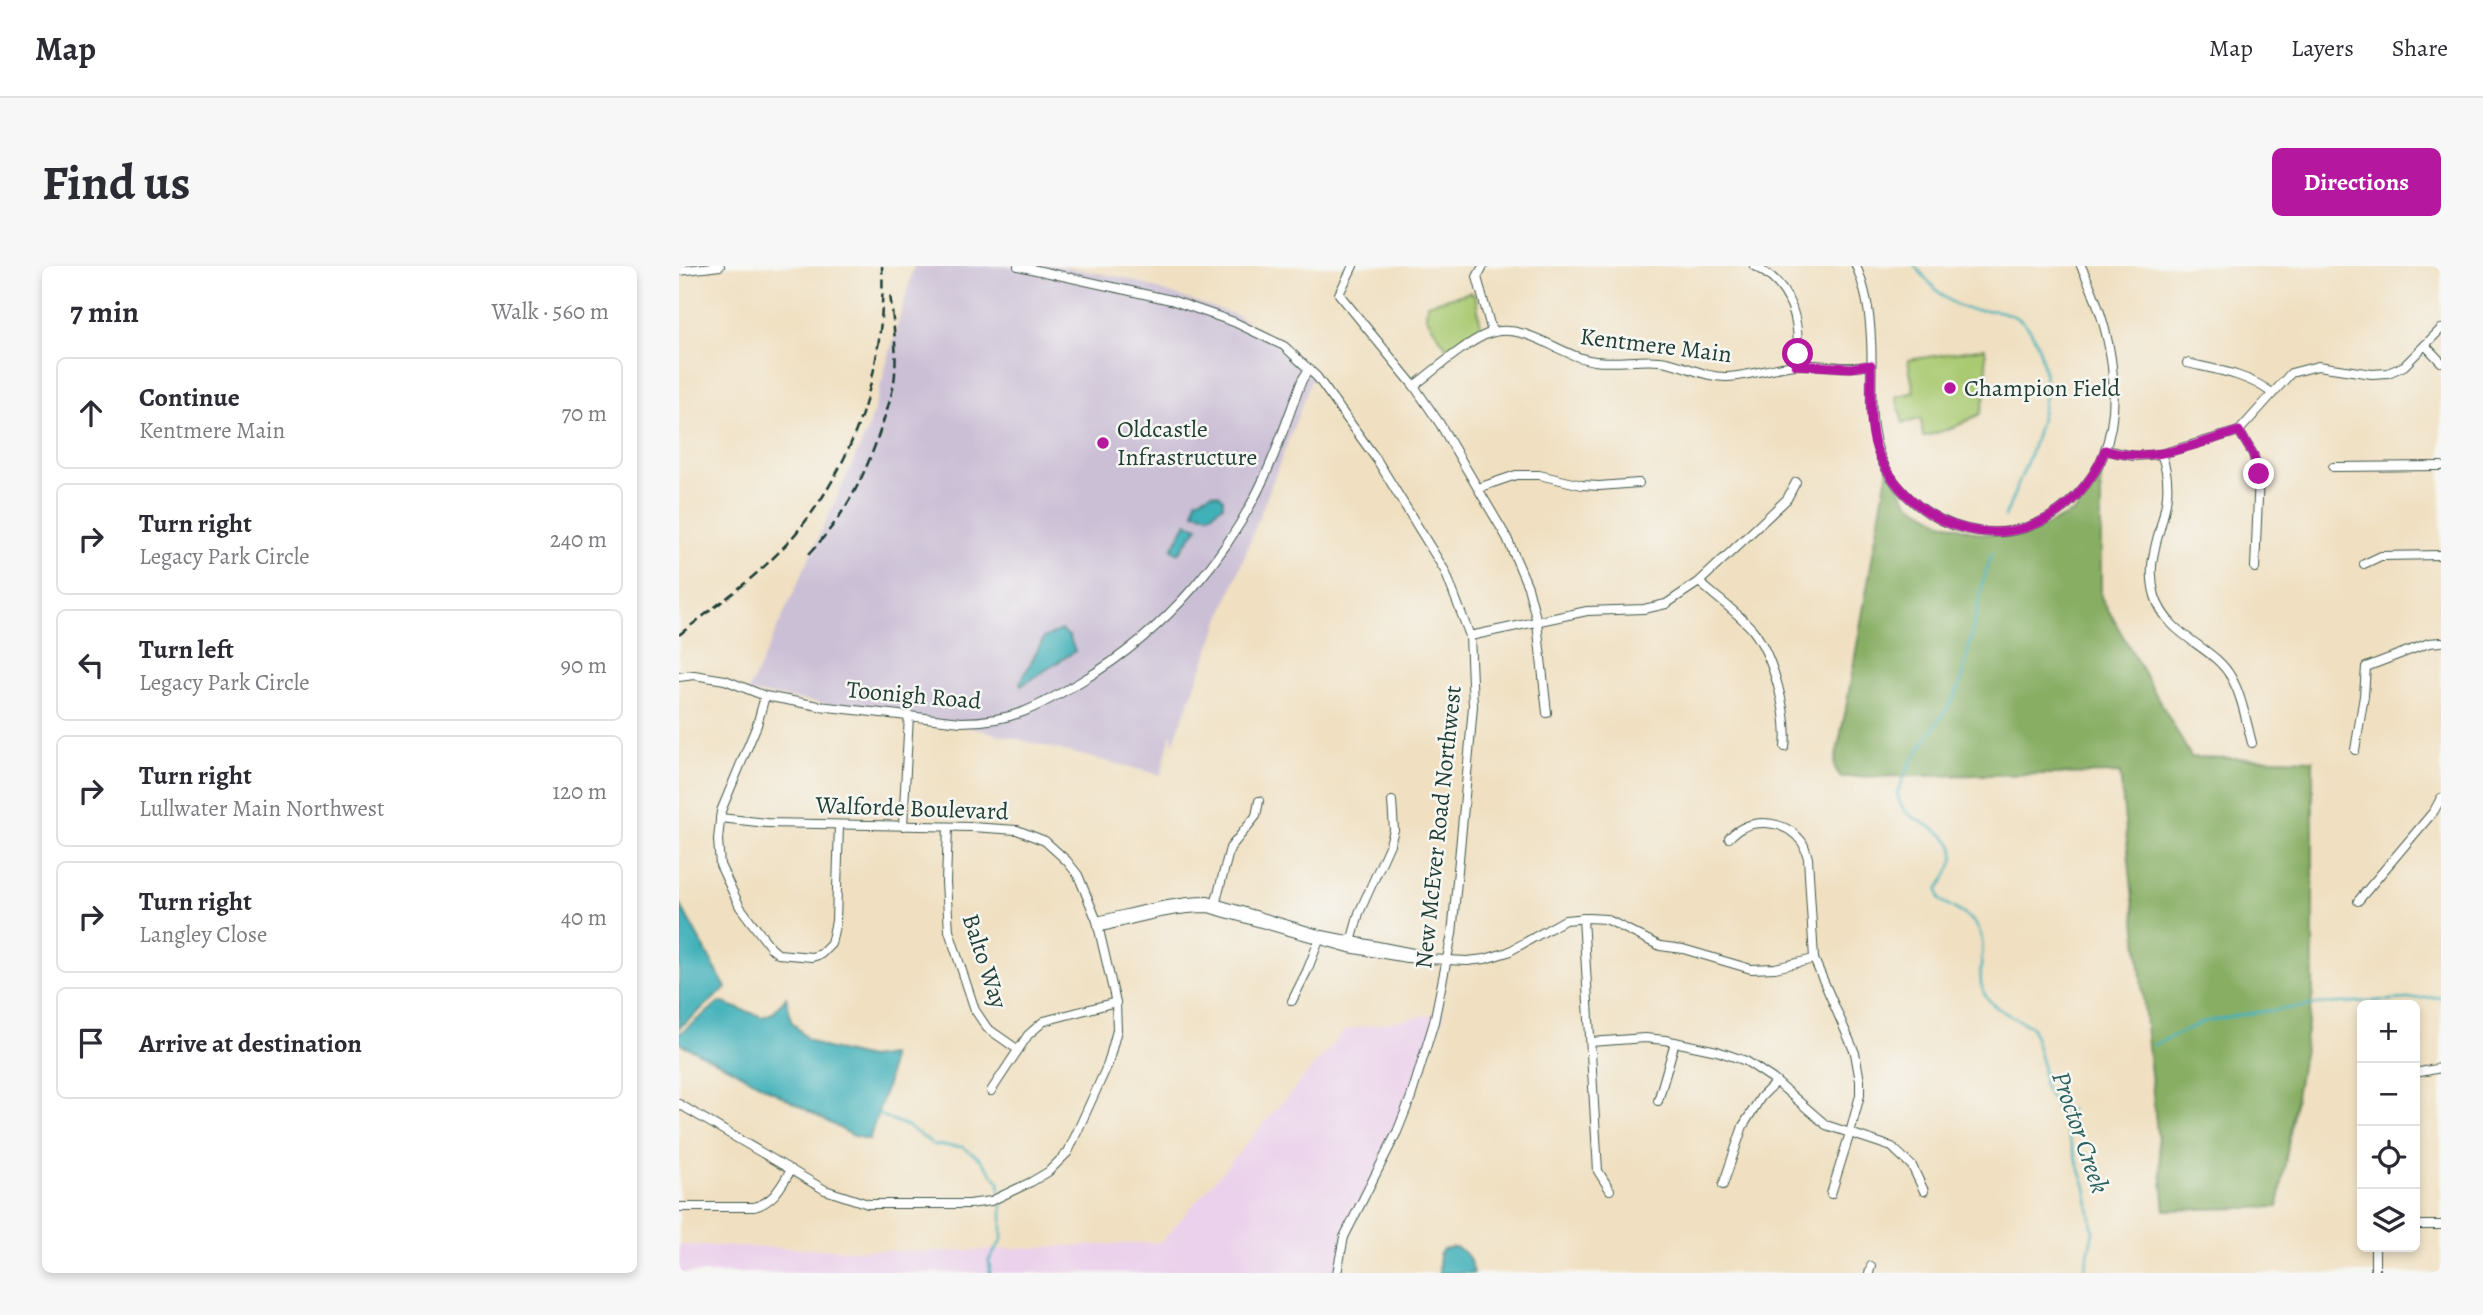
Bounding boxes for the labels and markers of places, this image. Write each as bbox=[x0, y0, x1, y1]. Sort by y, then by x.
place label: Champion Field bbox=[1964, 372, 2120, 404]
marker: Champion Field bbox=[1942, 380, 1958, 396]
place label: Oldcastle Infrastructure bbox=[1117, 413, 1257, 473]
marker: Oldcastle Infrastructure bbox=[1095, 435, 1111, 451]

